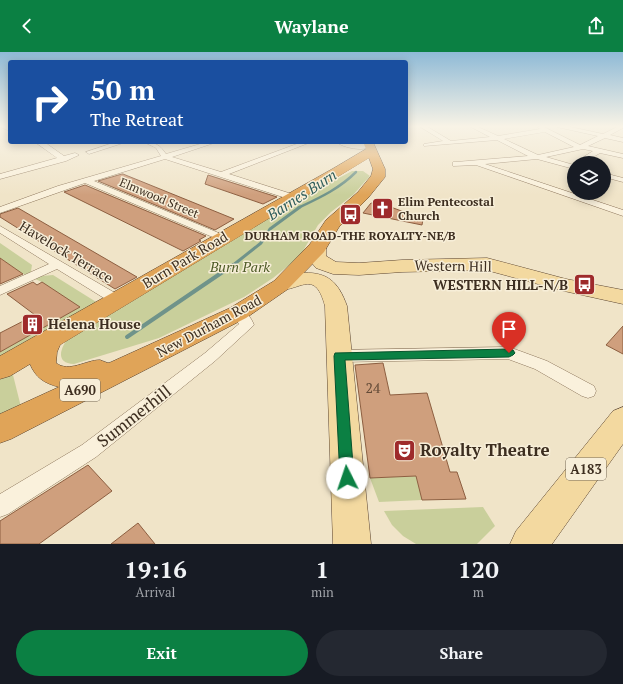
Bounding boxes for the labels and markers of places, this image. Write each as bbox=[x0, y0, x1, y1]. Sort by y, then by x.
place label: Elim Pentecostal Church bbox=[398, 194, 494, 223]
church icon: Elim Pentecostal Church bbox=[369, 196, 395, 222]
bus stop icon: DURHAM ROAD-THE ROYALTY-NE/B bbox=[337, 202, 363, 228]
place label: DURHAM ROAD-THE ROYALTY-NE/B bbox=[244, 228, 456, 243]
bus stop icon: WESTERN HILL-N/B bbox=[571, 272, 597, 298]
place label: WESTERN HILL-N/B bbox=[433, 275, 568, 294]
building icon: Helena House bbox=[20, 311, 46, 337]
pin bbox=[492, 312, 526, 353]
place label: Helena House bbox=[48, 314, 141, 333]
theatre icon: Royalty Theatre bbox=[392, 437, 418, 463]
place label: Royalty Theatre bbox=[420, 438, 550, 461]

